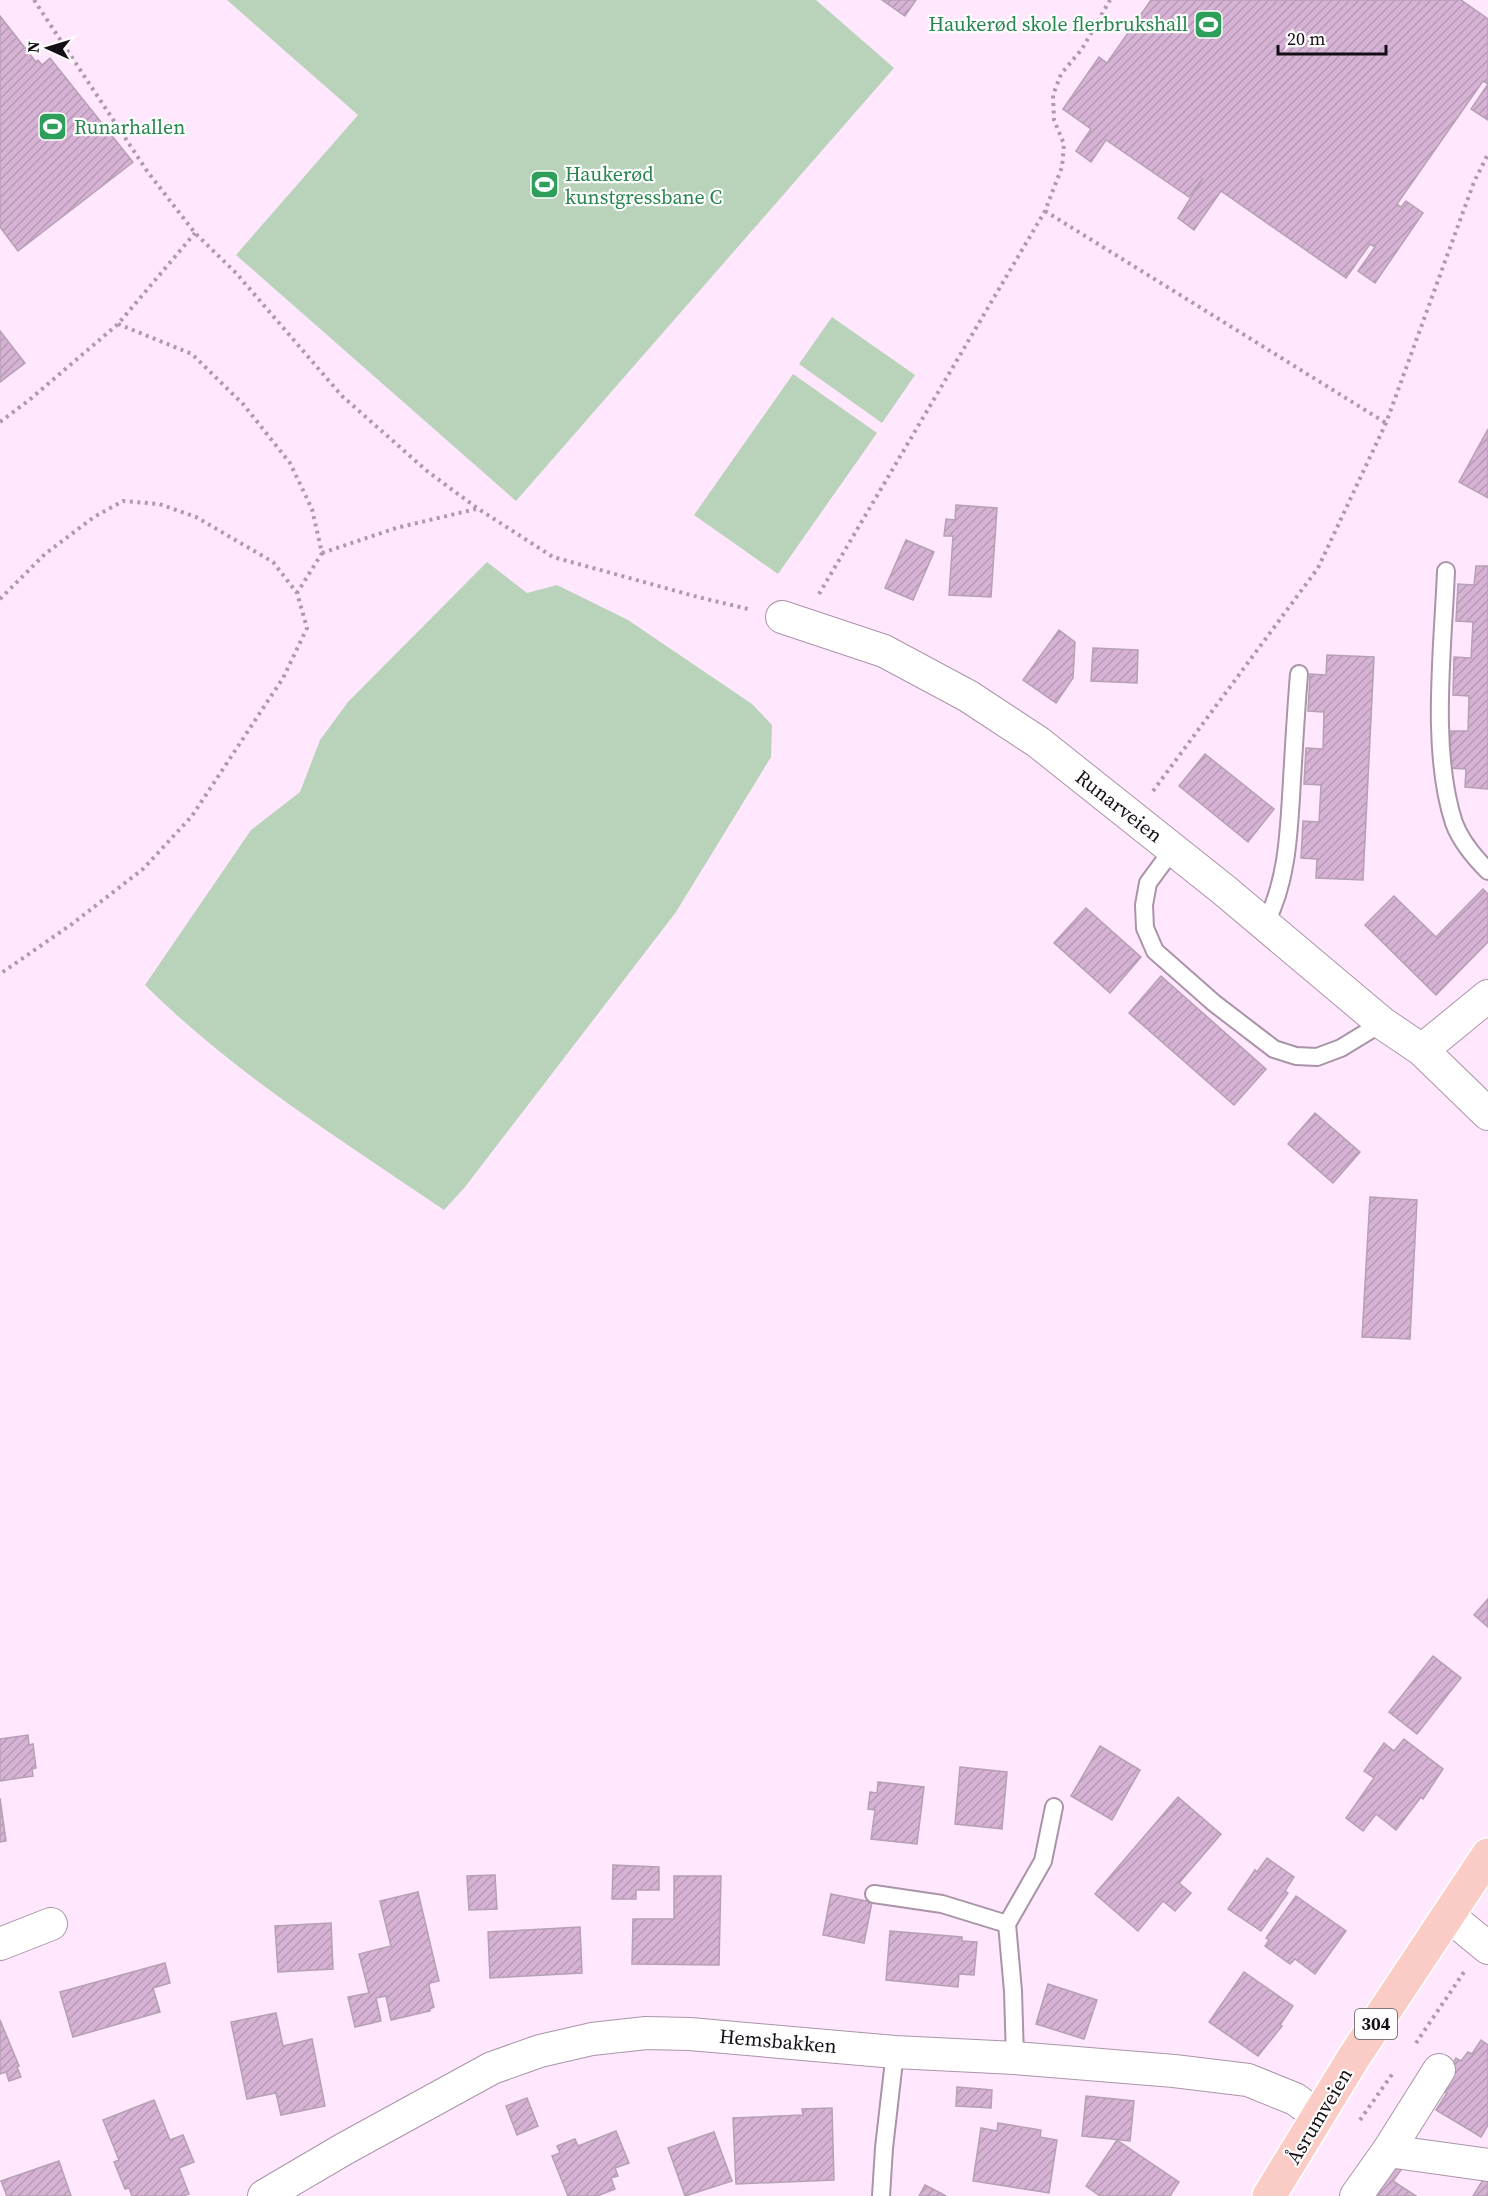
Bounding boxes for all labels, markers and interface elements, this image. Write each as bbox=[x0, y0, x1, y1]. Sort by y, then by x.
sports icon: Haukerød skole flerbrukshall bbox=[1193, 8, 1225, 40]
place label: Haukerød skole flerbrukshall bbox=[929, 10, 1188, 38]
north arrow bbox=[18, 18, 78, 78]
scale bar bbox=[1278, 18, 1386, 56]
text: 20 m bbox=[1287, 26, 1325, 51]
text: N bbox=[22, 40, 44, 54]
sports icon: Runarhallen bbox=[37, 111, 69, 143]
place label: Runarhallen bbox=[74, 113, 185, 141]
place label: Haukerød kunstgressbane C bbox=[565, 160, 722, 211]
sports icon: Haukerød kunstgressbane C bbox=[528, 169, 560, 201]
street label: Runarveien bbox=[1070, 763, 1168, 849]
road number: 304 bbox=[1355, 2009, 1397, 2039]
street label: Hemsbakken bbox=[718, 2022, 838, 2060]
street label: Åsrumveien bbox=[1279, 2063, 1359, 2169]

